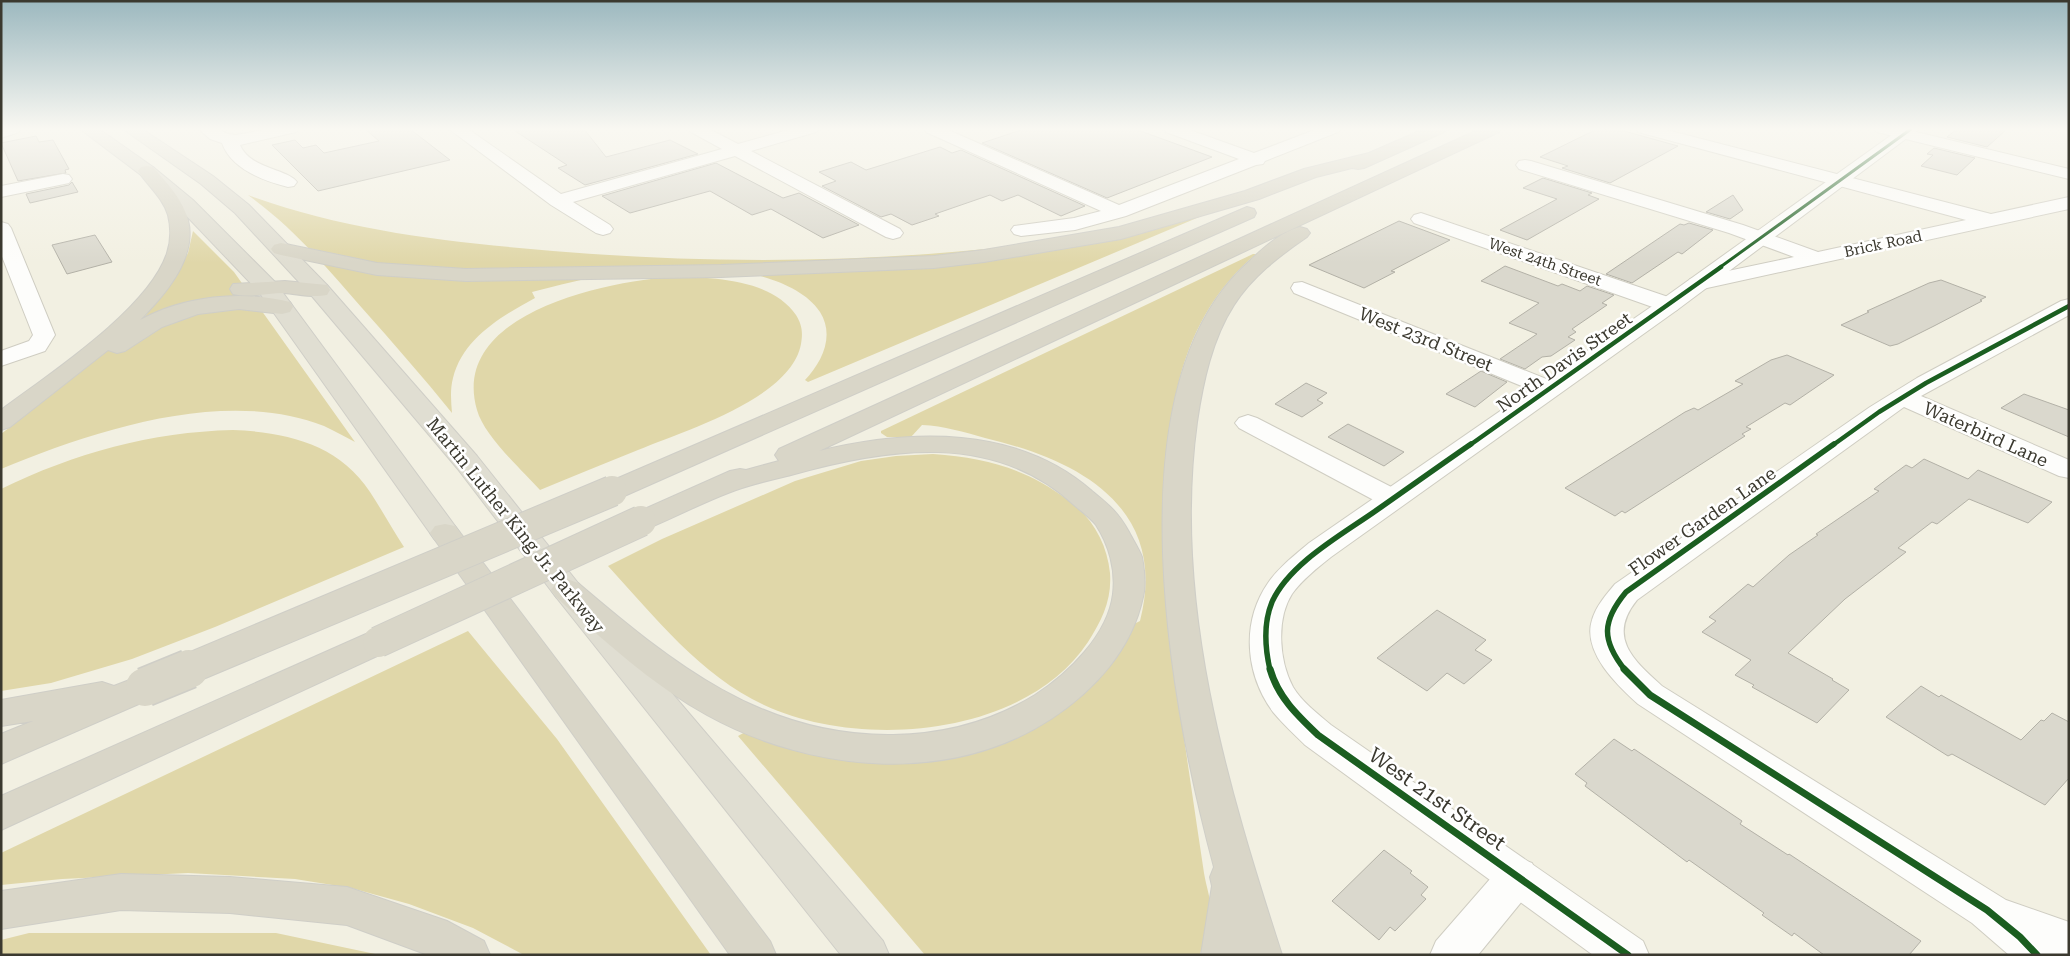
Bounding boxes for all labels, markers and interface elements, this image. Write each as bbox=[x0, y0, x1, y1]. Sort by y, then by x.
street label: Brick Road bbox=[1842, 227, 1924, 261]
street label: West 24th Street bbox=[1486, 234, 1604, 290]
street label: West 23rd Street bbox=[1356, 303, 1496, 375]
street label: North Davis Street bbox=[1492, 307, 1636, 417]
street label: Waterbird Lane bbox=[1920, 397, 2052, 471]
street label: Martin Luther King Jr. Parkway bbox=[423, 413, 610, 637]
street label: Flower Garden Lane bbox=[1624, 462, 1780, 580]
street label: West 21st Street bbox=[1364, 743, 1510, 855]

